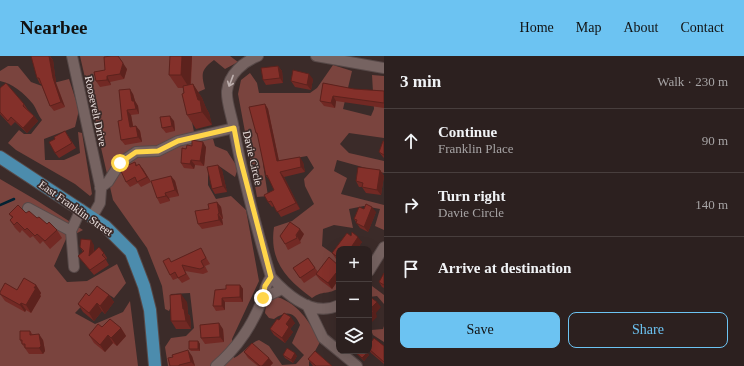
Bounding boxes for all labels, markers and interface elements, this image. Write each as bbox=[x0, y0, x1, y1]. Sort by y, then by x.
text: Nearbee bbox=[20, 17, 88, 38]
text: Home bbox=[520, 20, 554, 35]
text: Map bbox=[576, 20, 601, 35]
text: About bbox=[623, 20, 658, 35]
text: Contact bbox=[680, 20, 724, 35]
text: 3 min bbox=[400, 72, 441, 91]
text: Walk · 230 m bbox=[657, 74, 728, 89]
street label: Roosevelt Drive bbox=[83, 75, 109, 147]
one-way arrow bbox=[226, 75, 234, 87]
text: Continue bbox=[438, 124, 497, 140]
street label: Davie Circle bbox=[241, 129, 265, 187]
icon: ahead bbox=[400, 130, 422, 152]
text: 90 m bbox=[702, 133, 728, 148]
text: Franklin Place bbox=[438, 141, 513, 156]
route start bbox=[111, 154, 129, 172]
street label: East Franklin Street bbox=[37, 178, 115, 238]
text: Turn right bbox=[438, 188, 505, 204]
icon: right bbox=[400, 194, 422, 216]
text: 140 m bbox=[695, 197, 728, 212]
text: Davie Circle bbox=[438, 205, 504, 220]
map controls bbox=[336, 246, 372, 354]
button: + bbox=[336, 246, 372, 282]
icon: arrive bbox=[400, 258, 422, 280]
text: Arrive at destination bbox=[438, 260, 571, 276]
button: − bbox=[336, 282, 372, 318]
route end bbox=[254, 289, 272, 307]
button: Save bbox=[400, 312, 560, 348]
button: Share bbox=[568, 312, 728, 348]
button: layers bbox=[336, 318, 372, 354]

